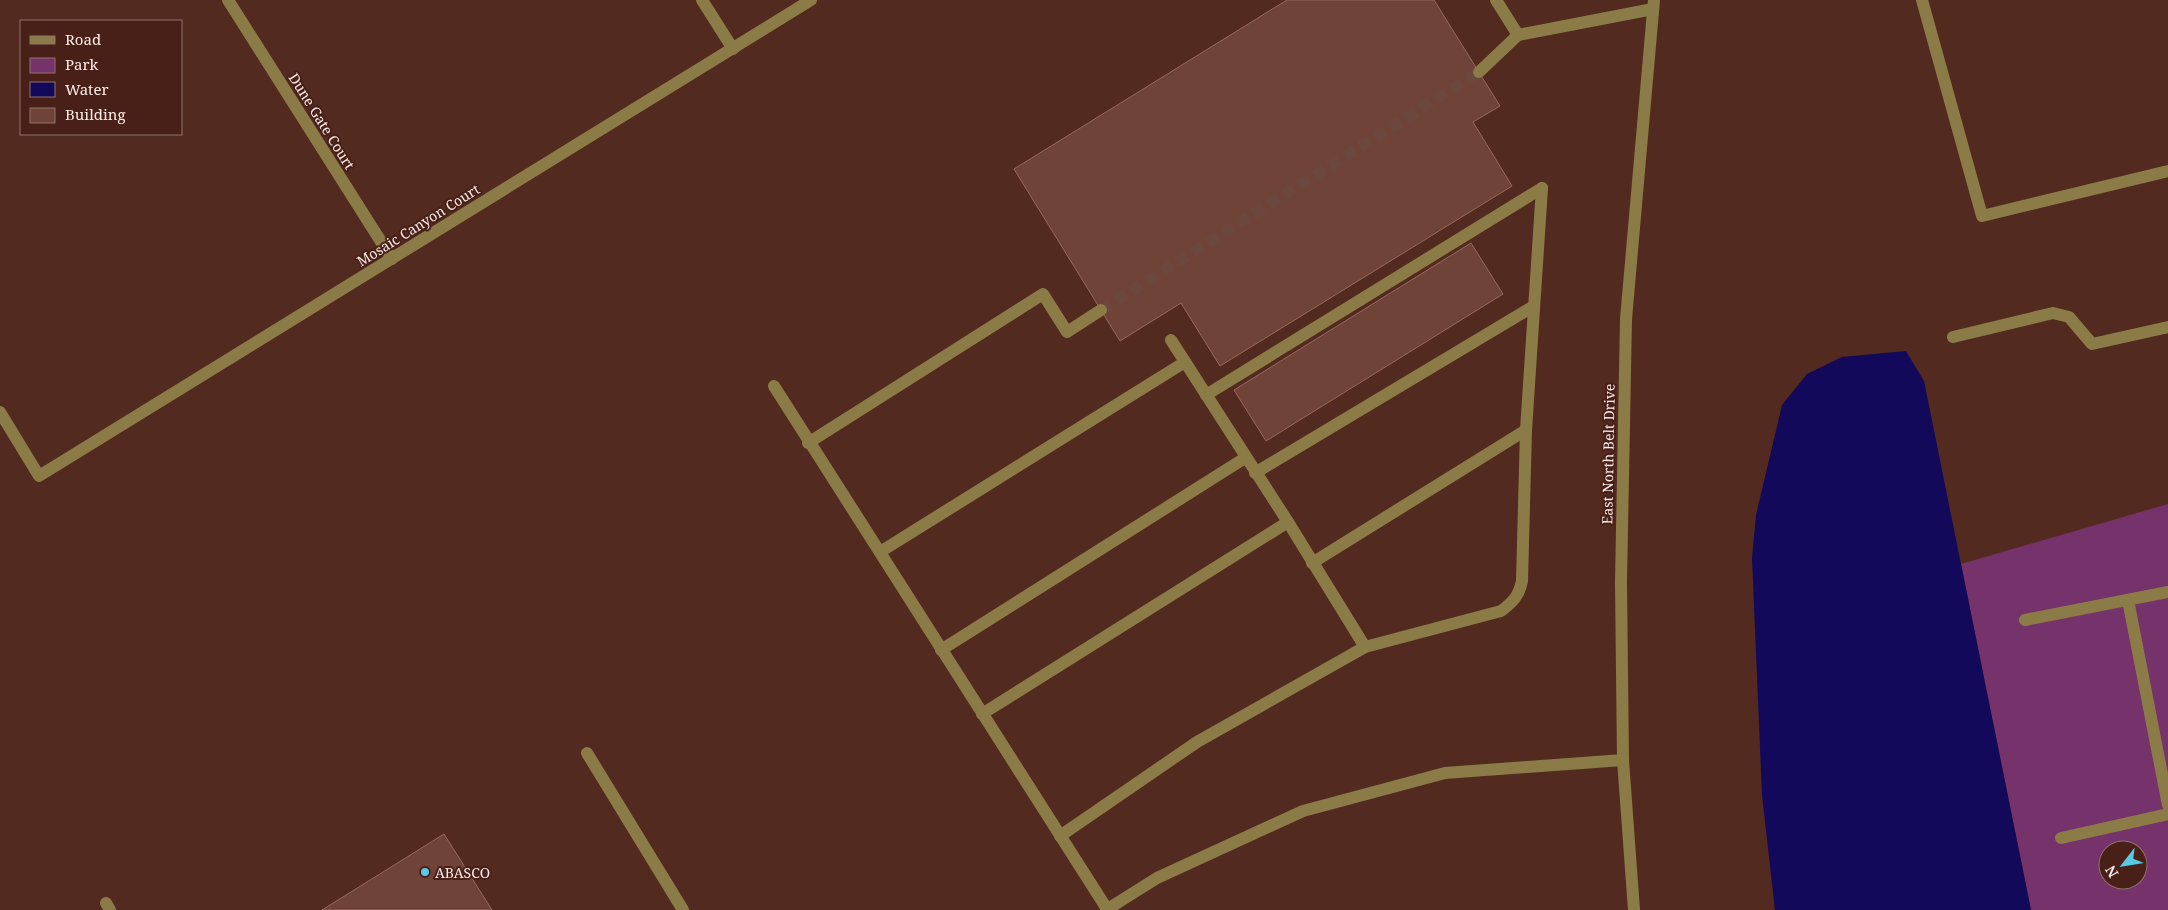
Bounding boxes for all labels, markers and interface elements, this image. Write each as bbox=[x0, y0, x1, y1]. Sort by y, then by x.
legend bbox=[20, 20, 182, 135]
text: Road bbox=[65, 29, 101, 49]
text: Park bbox=[65, 54, 99, 74]
street label: Dune Gate Court bbox=[285, 69, 359, 173]
text: Water bbox=[65, 79, 108, 99]
text: Building bbox=[65, 104, 126, 124]
street label: Mosaic Canyon Court bbox=[353, 179, 483, 271]
street label: East North Belt Drive bbox=[1597, 383, 1619, 525]
north arrow bbox=[2098, 840, 2148, 890]
text: N bbox=[2100, 862, 2122, 882]
place label: ABASCO bbox=[435, 863, 490, 882]
marker: ABASCO bbox=[419, 866, 431, 878]

